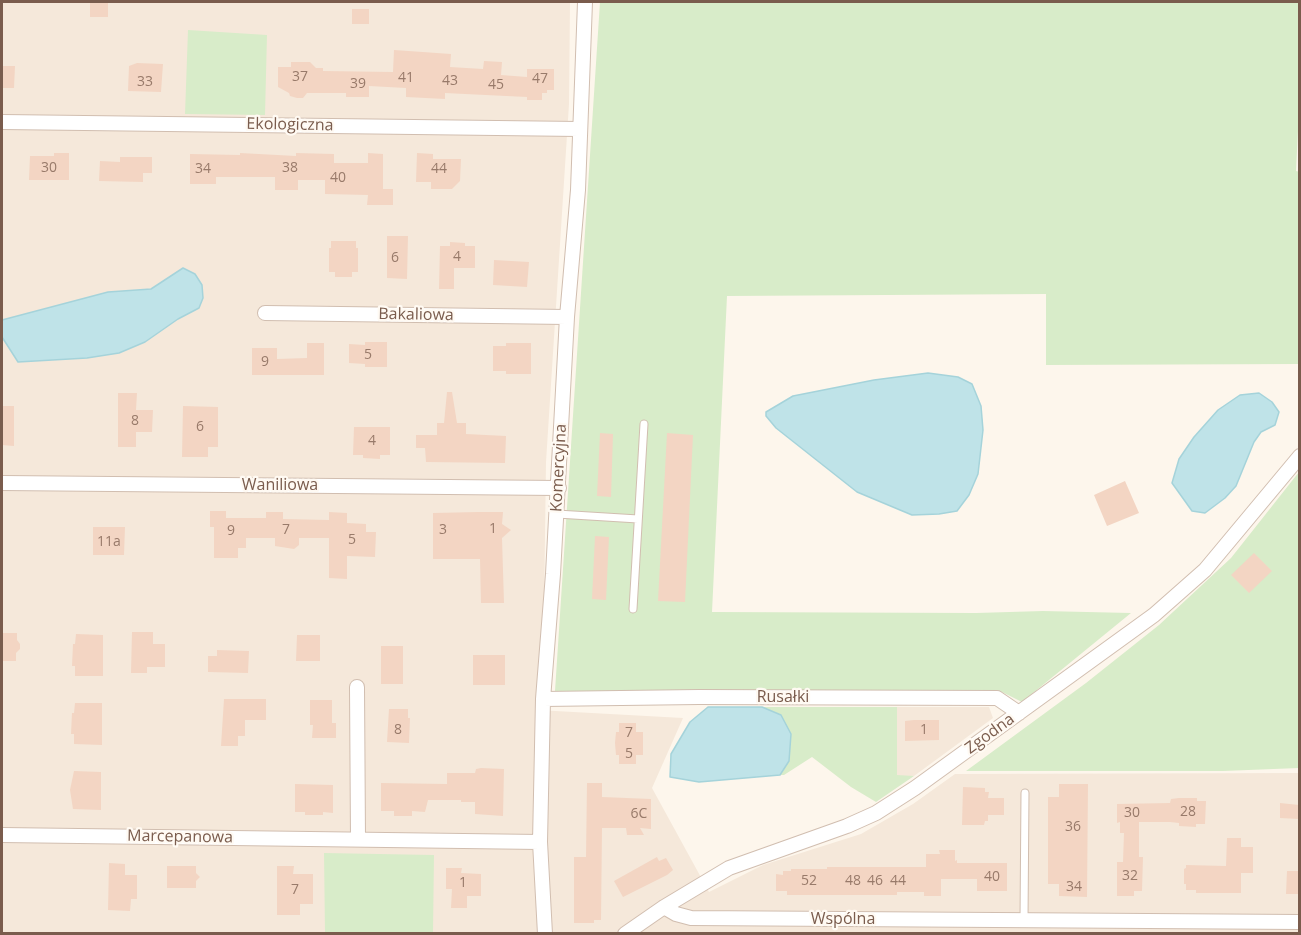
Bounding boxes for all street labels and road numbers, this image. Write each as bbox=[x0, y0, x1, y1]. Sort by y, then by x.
street label: Ekologiczna bbox=[246, 115, 334, 135]
street label: Bakaliowa bbox=[378, 305, 454, 325]
street label: Komercyjna bbox=[547, 423, 571, 513]
street label: Waniliowa bbox=[242, 475, 318, 495]
street label: Rusałki bbox=[757, 687, 809, 707]
street label: Zgodna bbox=[962, 710, 1018, 758]
street label: Marcepanowa bbox=[127, 826, 233, 848]
street label: Wspólna bbox=[811, 909, 875, 929]

